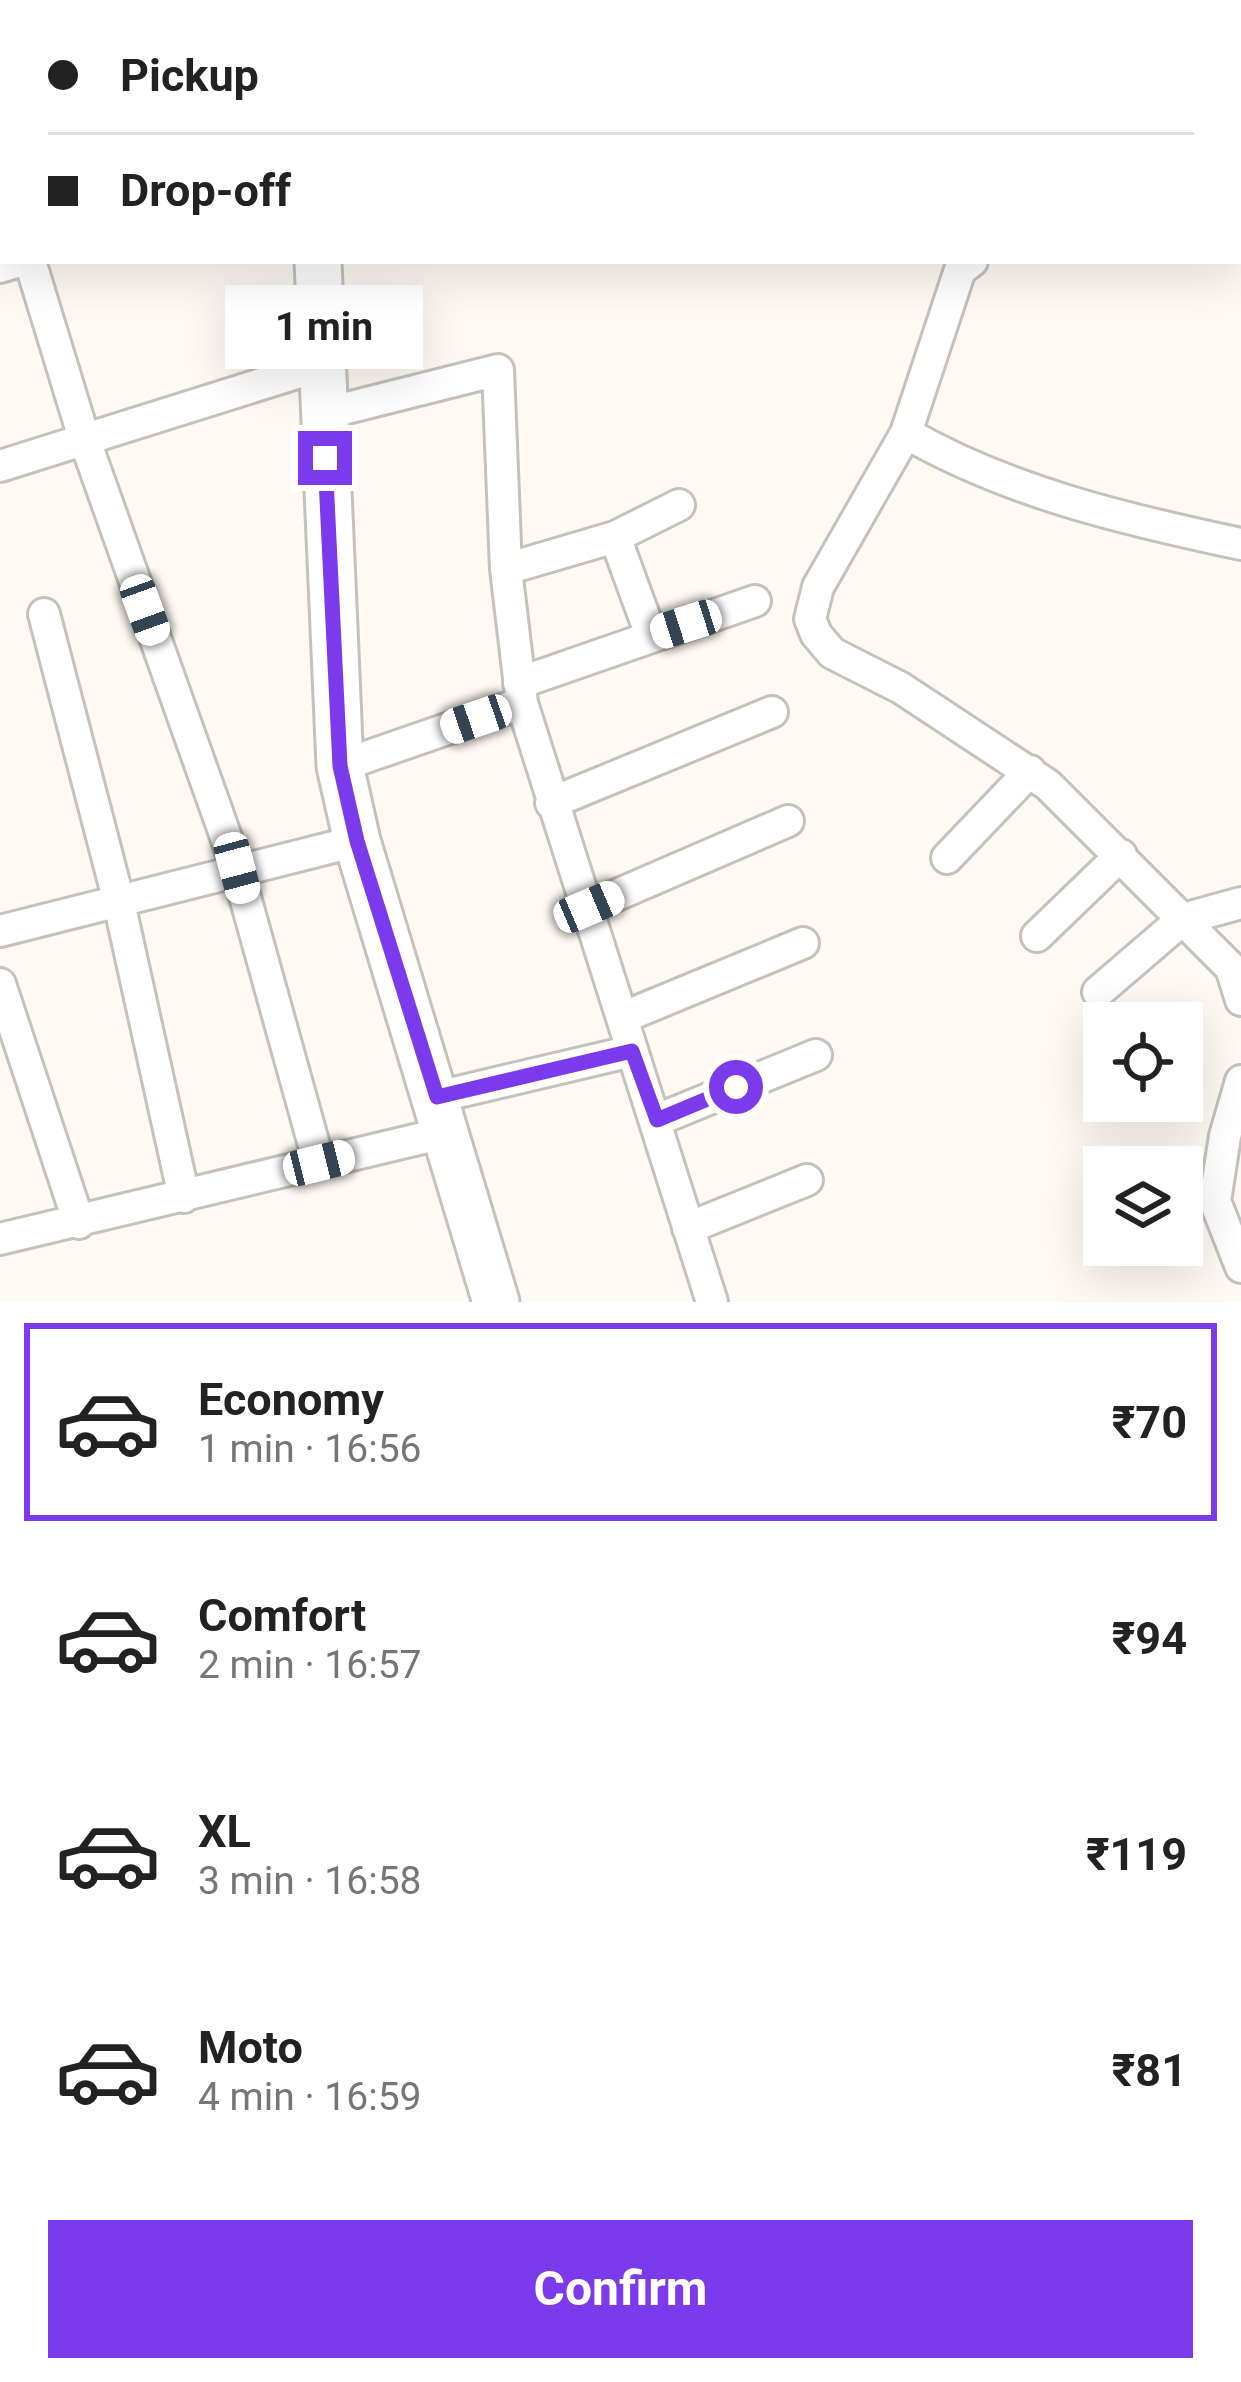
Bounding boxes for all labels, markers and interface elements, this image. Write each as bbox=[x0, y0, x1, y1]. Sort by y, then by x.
text: Pickup bbox=[120, 49, 259, 102]
text: Drop-off bbox=[120, 164, 291, 217]
callout: 1 min bbox=[226, 284, 424, 368]
text: 1 min bbox=[275, 304, 373, 350]
route end bbox=[298, 431, 352, 485]
car bbox=[116, 570, 174, 650]
car bbox=[646, 596, 726, 652]
car bbox=[436, 690, 516, 748]
car bbox=[210, 829, 264, 907]
car bbox=[549, 876, 629, 938]
map controls bbox=[1083, 1002, 1203, 1266]
button: locate bbox=[1083, 1002, 1203, 1122]
route start bbox=[709, 1060, 763, 1114]
car bbox=[280, 1137, 358, 1189]
button: layers bbox=[1083, 1146, 1203, 1266]
icon: car bbox=[54, 1368, 162, 1476]
text: Economy bbox=[198, 1373, 384, 1426]
text: ₹70 bbox=[1112, 1396, 1187, 1449]
text: 1 min · 16:56 bbox=[198, 1426, 421, 1472]
icon: car bbox=[54, 1584, 162, 1692]
text: Comfort bbox=[198, 1589, 366, 1642]
text: ₹94 bbox=[1112, 1612, 1187, 1665]
text: 2 min · 16:57 bbox=[198, 1642, 421, 1688]
icon: car bbox=[54, 1800, 162, 1908]
text: XL bbox=[198, 1805, 251, 1858]
text: ₹119 bbox=[1086, 1828, 1187, 1881]
text: 3 min · 16:58 bbox=[198, 1858, 421, 1904]
icon: car bbox=[54, 2016, 162, 2124]
text: Moto bbox=[198, 2021, 303, 2074]
text: ₹81 bbox=[1112, 2044, 1187, 2097]
text: 4 min · 16:59 bbox=[198, 2074, 421, 2120]
button: Confirm bbox=[48, 2220, 1193, 2358]

